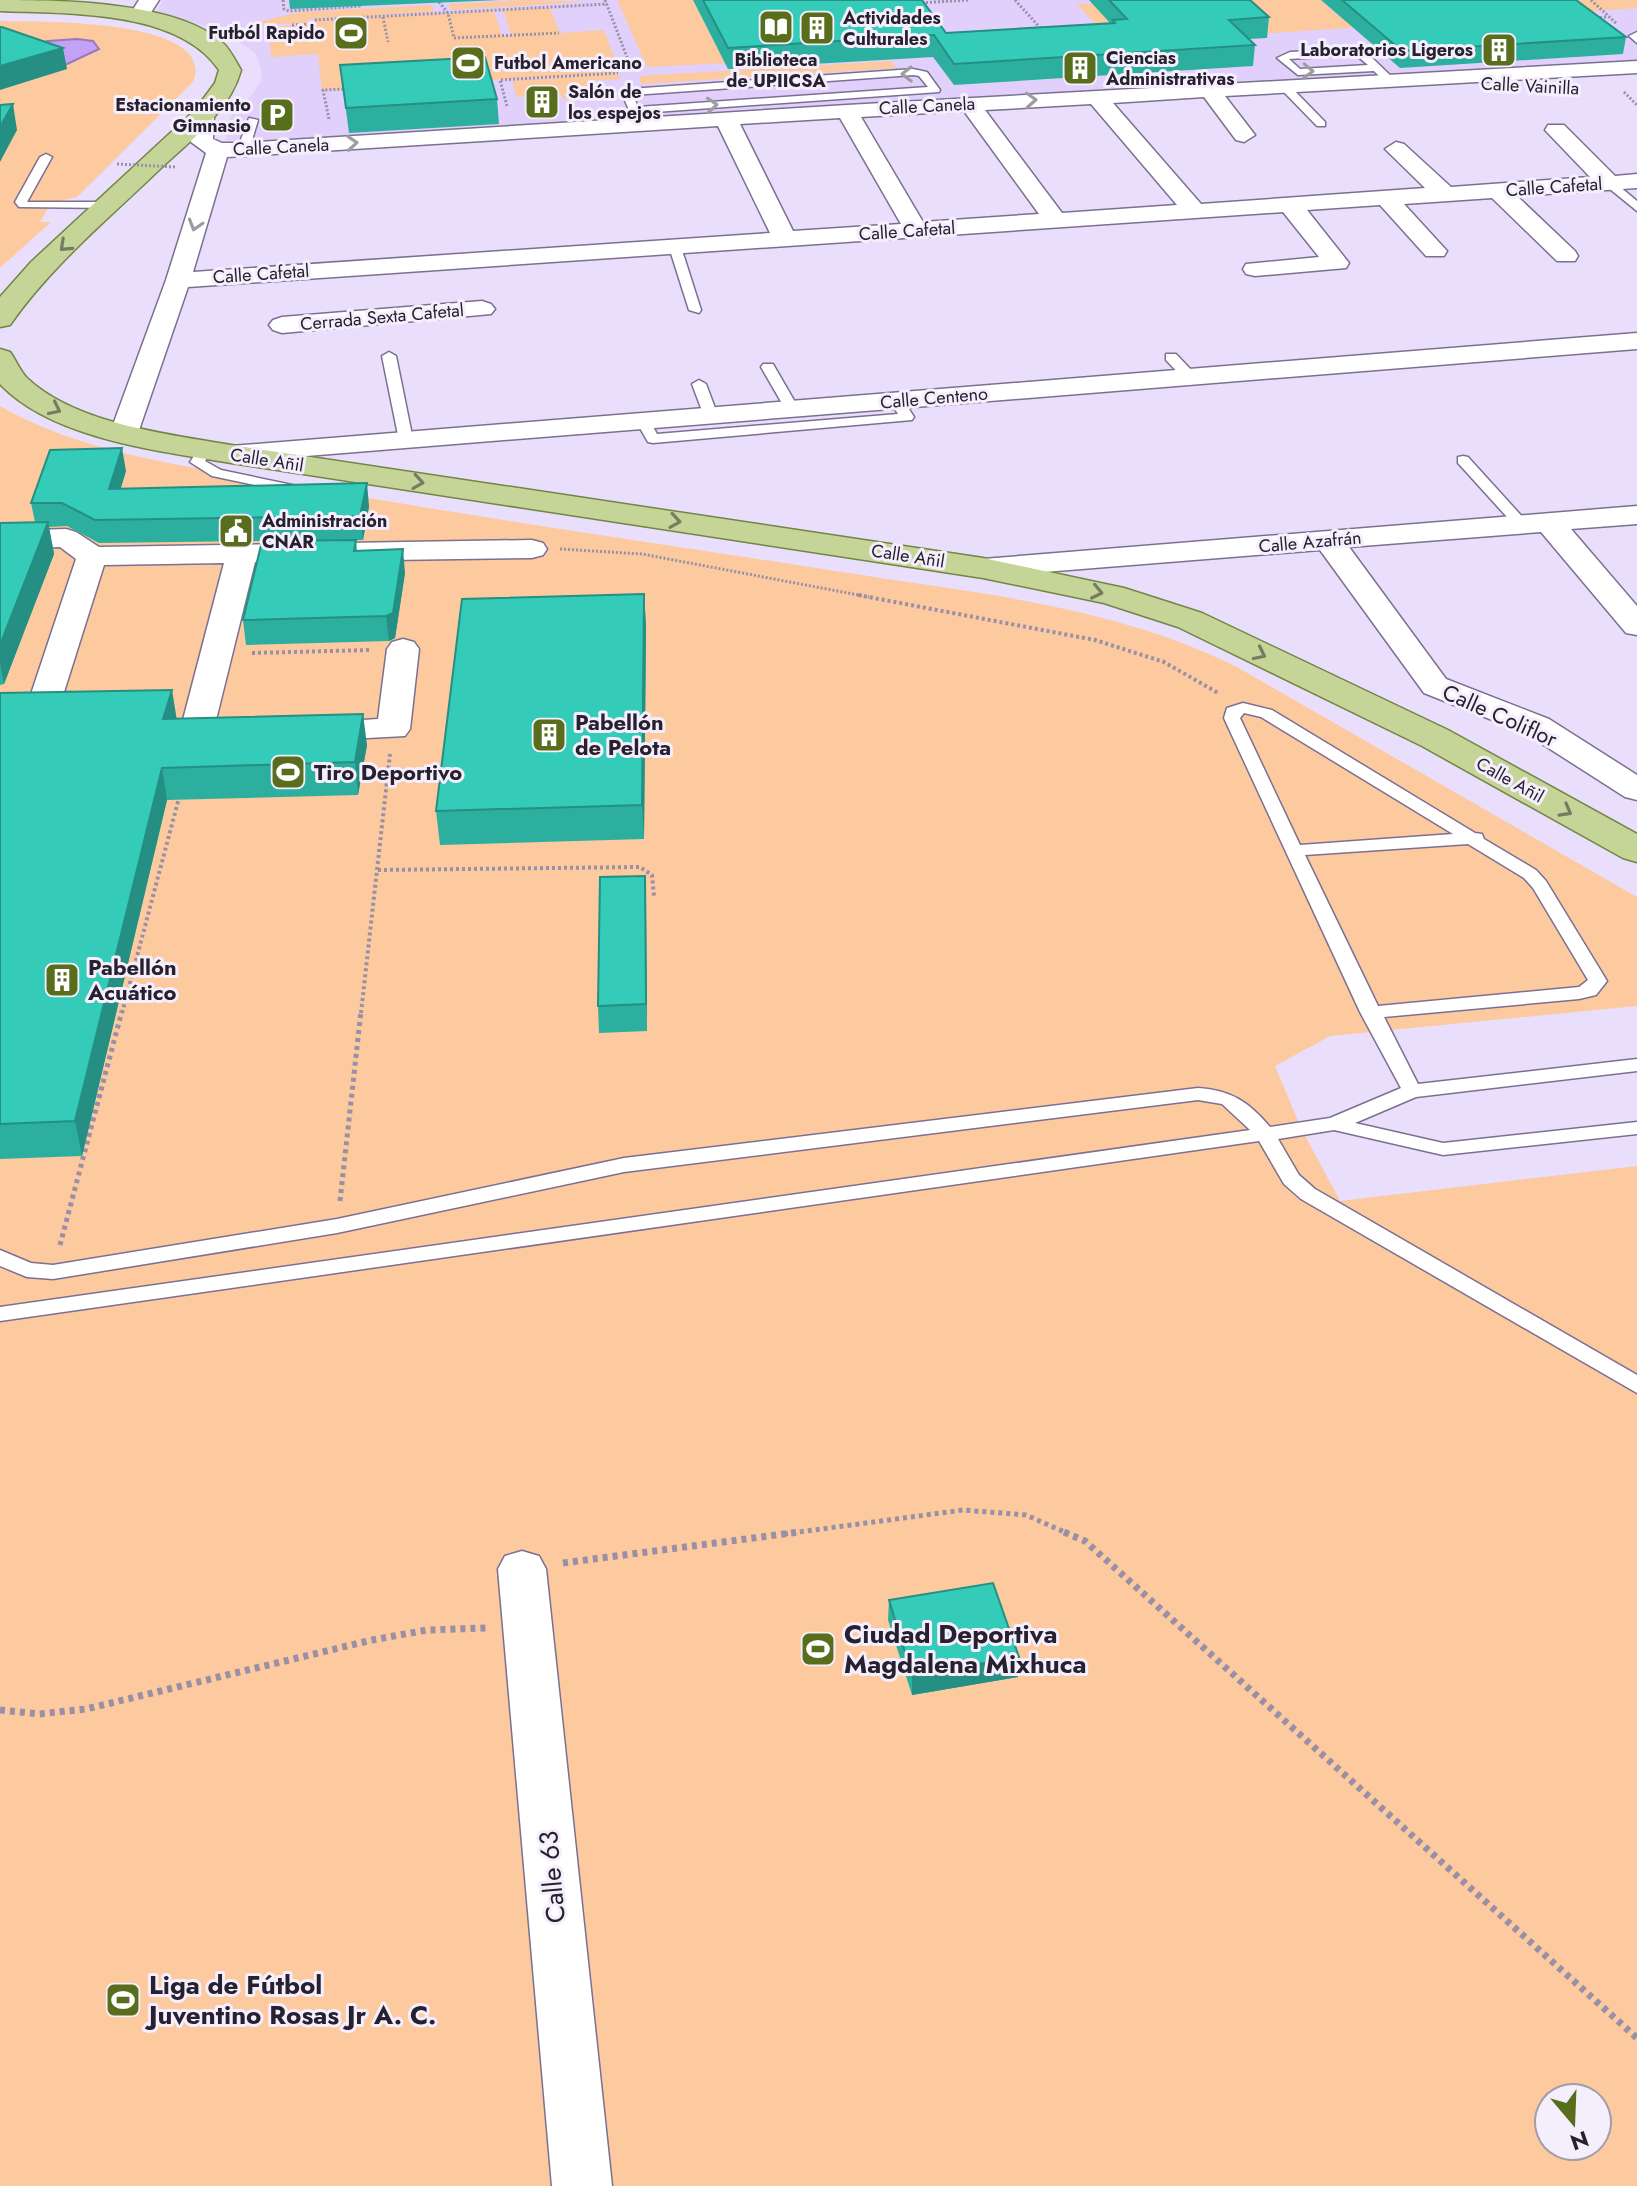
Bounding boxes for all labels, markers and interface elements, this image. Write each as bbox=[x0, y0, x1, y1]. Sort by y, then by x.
place label: Actividades Culturales bbox=[842, 5, 941, 52]
library icon: Biblioteca de UPIICSA bbox=[757, 8, 795, 46]
building icon: Actividades Culturales bbox=[798, 9, 836, 47]
sports icon: Futból Rapido bbox=[332, 14, 370, 52]
place label: Futból Rapido bbox=[208, 20, 325, 46]
building icon: Laboratorios Ligeros bbox=[1480, 31, 1518, 69]
place label: Laboratorios Ligeros bbox=[1300, 37, 1473, 63]
sports icon: Futbol Americano bbox=[449, 44, 487, 82]
place label: Ciencias Administrativas bbox=[1105, 45, 1235, 92]
place label: Biblioteca de UPIICSA bbox=[726, 47, 826, 94]
building icon: Ciencias Administrativas bbox=[1061, 49, 1099, 87]
place label: Futbol Americano bbox=[494, 50, 642, 76]
one-way arrow bbox=[1303, 62, 1315, 79]
one-way arrow bbox=[900, 65, 913, 82]
street label: Calle Vainilla bbox=[1480, 70, 1580, 102]
place label: Salón de los espejos bbox=[568, 79, 661, 126]
building icon: Salón de los espejos bbox=[523, 83, 561, 121]
street label: Calle Canela bbox=[878, 90, 976, 122]
place label: Estacionamiento Gimnasio bbox=[115, 92, 251, 139]
one-way arrow bbox=[1025, 92, 1038, 109]
parking icon: Estacionamiento Gimnasio bbox=[258, 96, 296, 134]
one-way arrow bbox=[706, 97, 719, 114]
street label: Calle Canela bbox=[232, 131, 330, 163]
one-way arrow bbox=[346, 135, 359, 152]
street label: Calle Cafetal bbox=[1505, 171, 1603, 203]
street label: Calle Cafetal bbox=[858, 215, 956, 247]
one-way arrow bbox=[188, 217, 204, 231]
one-way arrow bbox=[60, 236, 74, 251]
street label: Calle Cafetal bbox=[212, 258, 310, 290]
street label: Cerrada Sexta Cafetal bbox=[299, 297, 465, 337]
street label: Calle Centeno bbox=[879, 380, 989, 416]
one-way arrow bbox=[46, 399, 61, 415]
street label: Calle Añil bbox=[228, 441, 306, 479]
one-way arrow bbox=[411, 473, 425, 490]
place label: Administración CNAR bbox=[261, 508, 387, 555]
public building icon: Administración CNAR bbox=[217, 512, 255, 550]
one-way arrow bbox=[668, 512, 682, 529]
street label: Calle Azafrán bbox=[1257, 525, 1363, 559]
street label: Calle Añil bbox=[869, 537, 947, 575]
one-way arrow bbox=[1090, 583, 1104, 600]
one-way arrow bbox=[1252, 644, 1267, 660]
street label: Calle Coliflor bbox=[1438, 675, 1563, 755]
place label: Pabellón de Pelota bbox=[575, 706, 671, 763]
building icon: Pabellón de Pelota bbox=[530, 716, 568, 754]
street label: Calle Añil bbox=[1471, 751, 1549, 809]
sports icon: Tiro Deportivo bbox=[269, 753, 307, 791]
place label: Tiro Deportivo bbox=[314, 756, 462, 788]
one-way arrow bbox=[1557, 801, 1571, 817]
place label: Pabellón Acuático bbox=[87, 951, 177, 1008]
building icon: Pabellón Acuático bbox=[43, 961, 81, 999]
place label: Ciudad Deportiva Magdalena Mixhuca bbox=[844, 1615, 1087, 1683]
sports icon: Ciudad Deportiva Magdalena Mixhuca bbox=[799, 1630, 837, 1668]
street label: Calle 63 bbox=[529, 1829, 575, 1925]
place label: Liga de Fútbol Juventino Rosas Jr A. C. bbox=[144, 1966, 436, 2034]
sports icon: Liga de Fútbol Juventino Rosas Jr A. C. bbox=[104, 1981, 142, 2019]
north arrow bbox=[1533, 2082, 1613, 2162]
text: N bbox=[1566, 2123, 1593, 2159]

